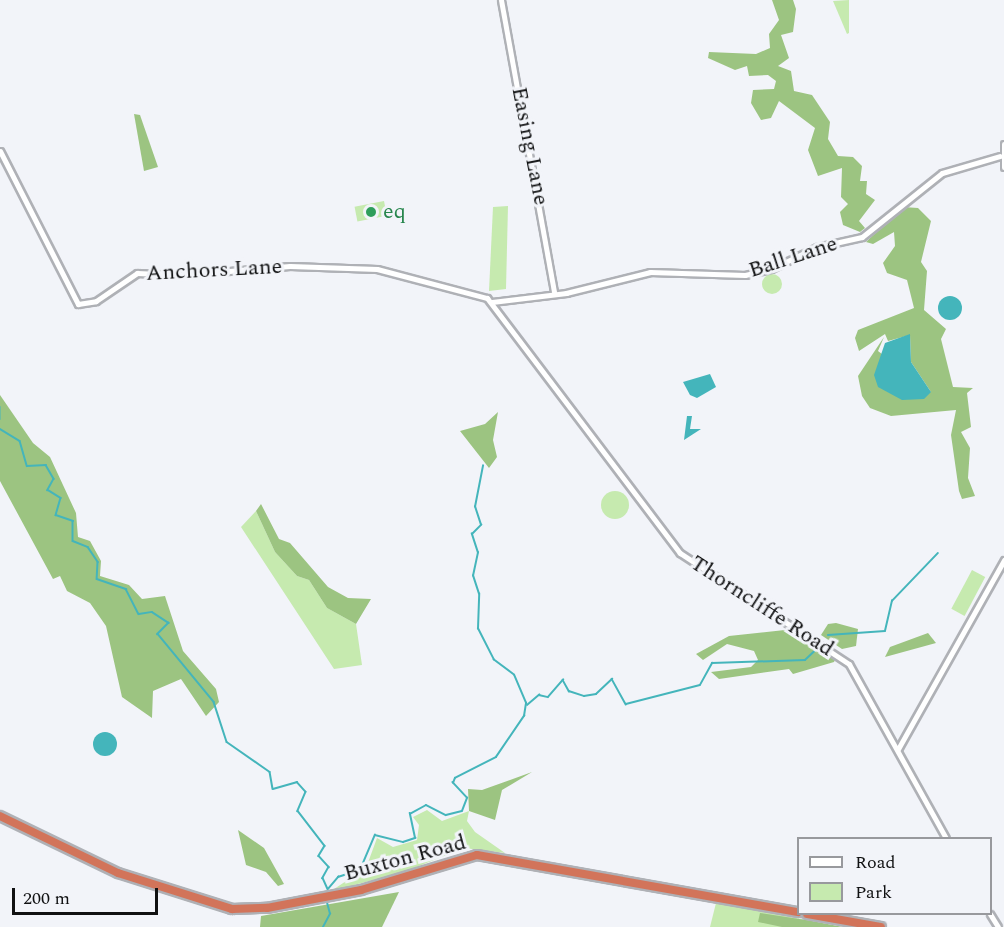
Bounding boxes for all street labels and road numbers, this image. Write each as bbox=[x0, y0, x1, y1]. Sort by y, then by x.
street label: Easing Lane bbox=[506, 85, 554, 207]
street label: Ball Lane bbox=[745, 230, 841, 284]
street label: Anchors Lane bbox=[145, 253, 283, 287]
street label: Thorncliffe Road bbox=[685, 550, 839, 662]
street label: Buxton Road bbox=[341, 829, 469, 887]

